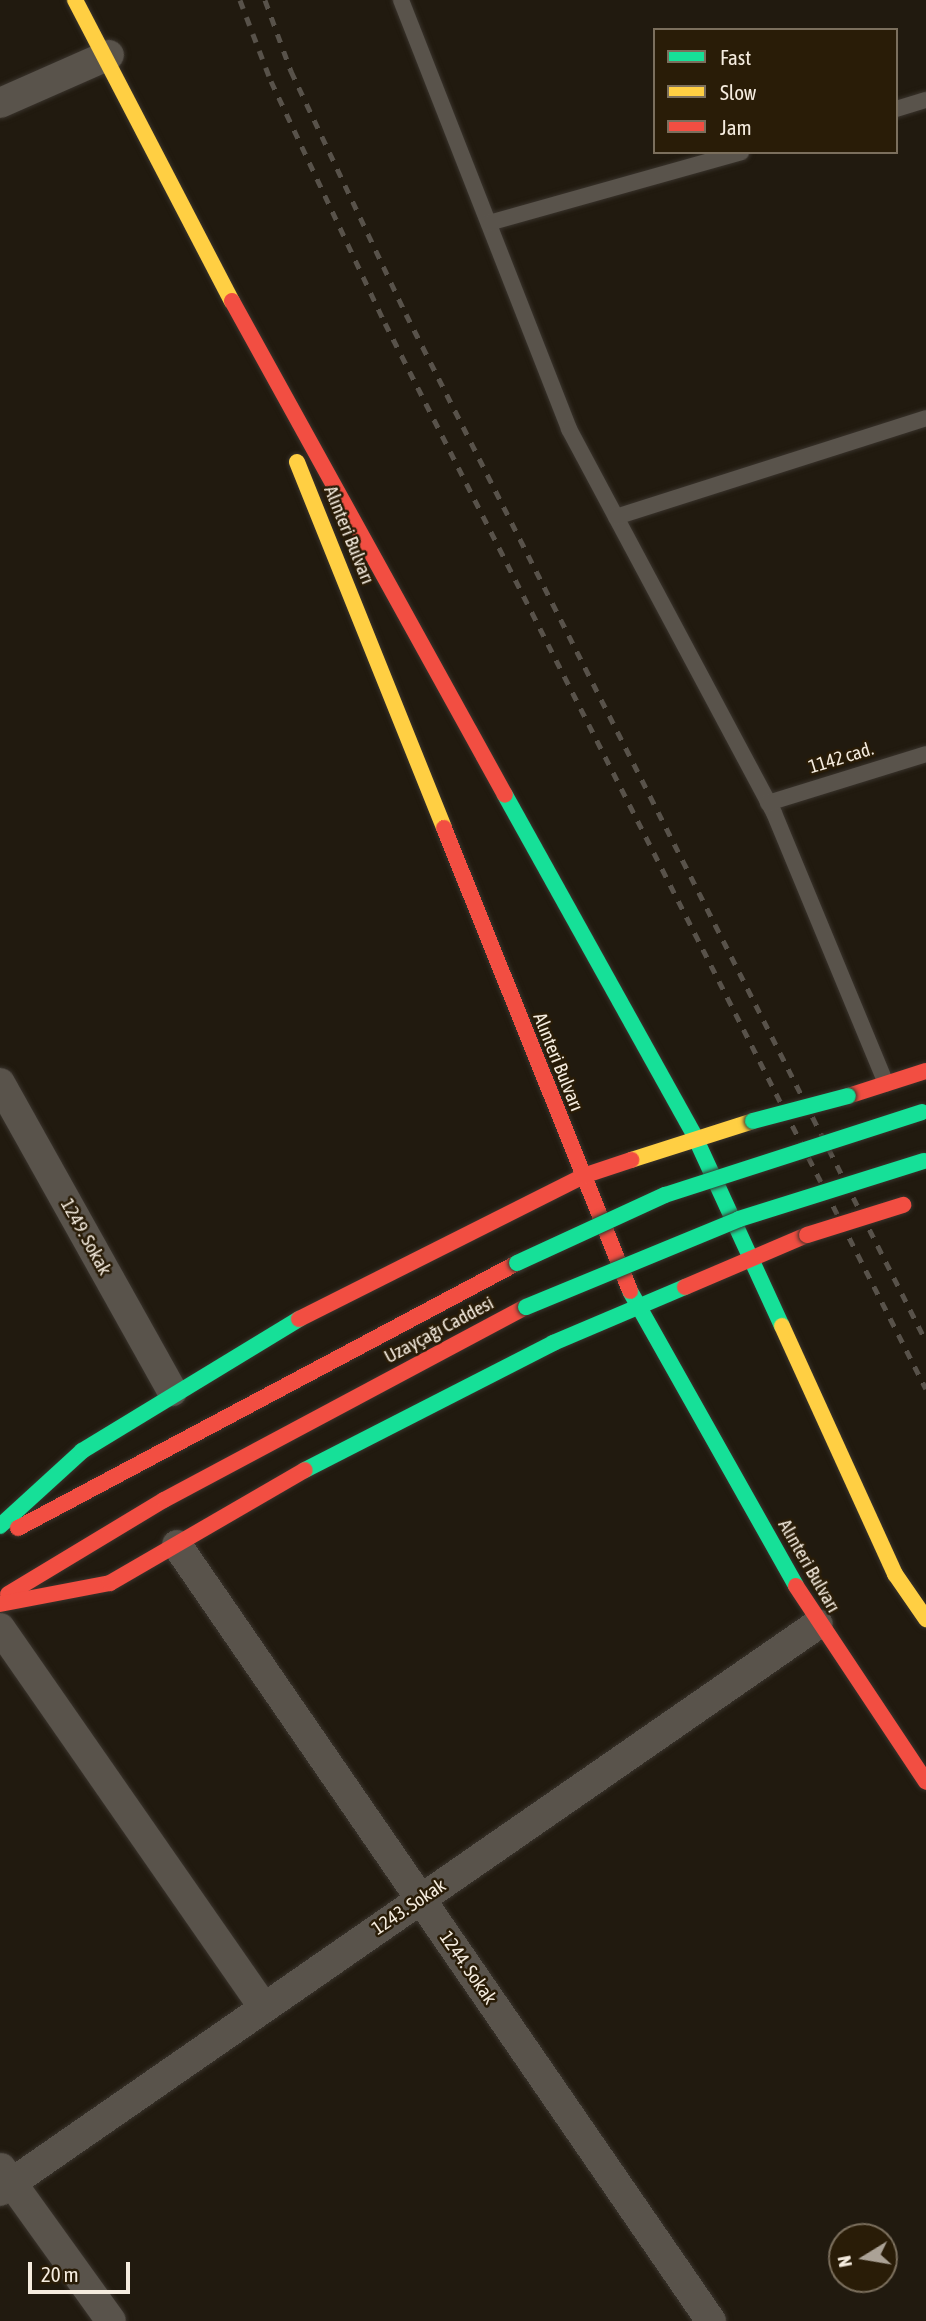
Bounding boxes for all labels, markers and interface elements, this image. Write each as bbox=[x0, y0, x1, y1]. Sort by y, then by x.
legend bbox=[653, 28, 898, 154]
text: Fast bbox=[720, 45, 751, 69]
text: Slow bbox=[720, 80, 756, 104]
text: Jam bbox=[720, 115, 752, 139]
street label: Alınteri Bulvarı bbox=[319, 483, 379, 587]
street label: 1142 cad. bbox=[806, 737, 876, 779]
street label: Alınteri Bulvarı bbox=[528, 1010, 588, 1114]
street label: 1249. Sokak bbox=[56, 1195, 116, 1279]
street label: Uzayçağı Caddesi bbox=[380, 1292, 498, 1368]
street label: Alınteri Bulvarı bbox=[773, 1515, 845, 1617]
street label: 1243. Sokak bbox=[368, 1874, 450, 1940]
street label: 1244. Sokak bbox=[435, 1927, 501, 2009]
north arrow bbox=[828, 2223, 898, 2293]
scale bar bbox=[32, 2248, 133, 2292]
text: N bbox=[832, 2254, 856, 2269]
text: 20 m bbox=[41, 2262, 79, 2286]

